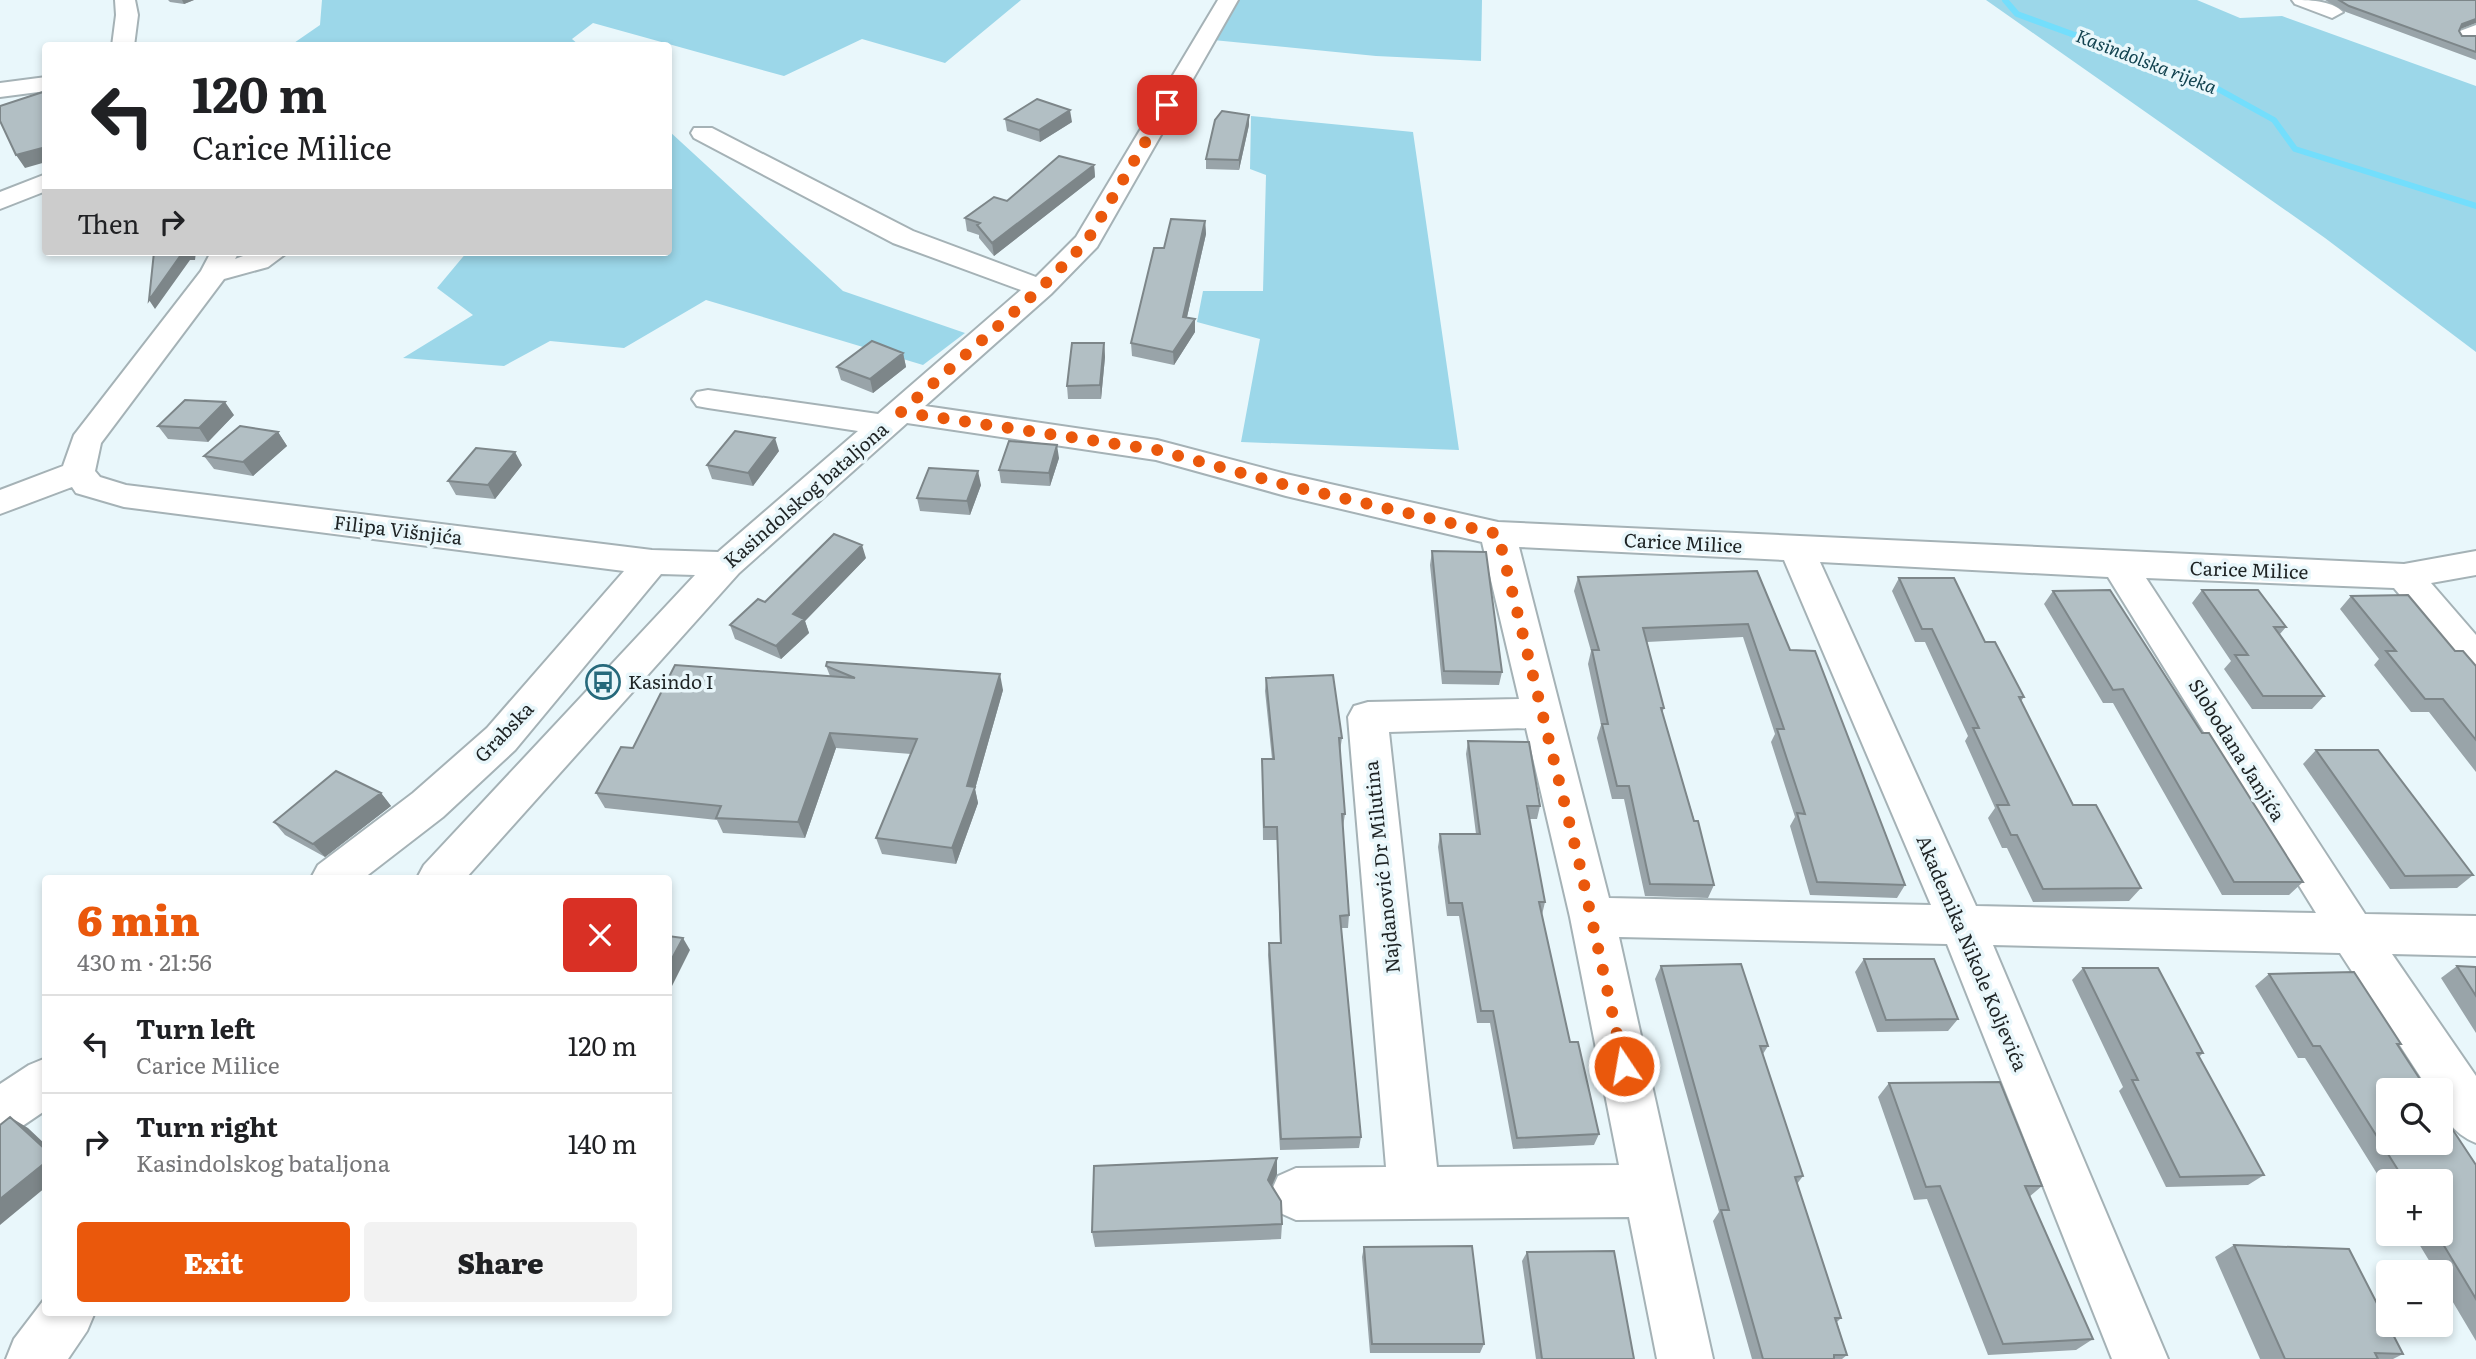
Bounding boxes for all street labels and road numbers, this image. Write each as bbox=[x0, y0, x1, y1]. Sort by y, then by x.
street label: Kasindolskog bataljona bbox=[717, 414, 894, 574]
street label: Filipa Višnjića bbox=[332, 507, 465, 551]
street label: Carice Milice bbox=[1623, 525, 1743, 559]
street label: Carice Milice bbox=[2189, 553, 2309, 585]
street label: Slobodana Janjića bbox=[2183, 673, 2293, 827]
street label: Grabska bbox=[467, 694, 540, 768]
street label: Najdanović Dr Milutina bbox=[1356, 759, 1406, 975]
street label: Akademika Nikole Koljevića bbox=[1910, 830, 2036, 1076]

